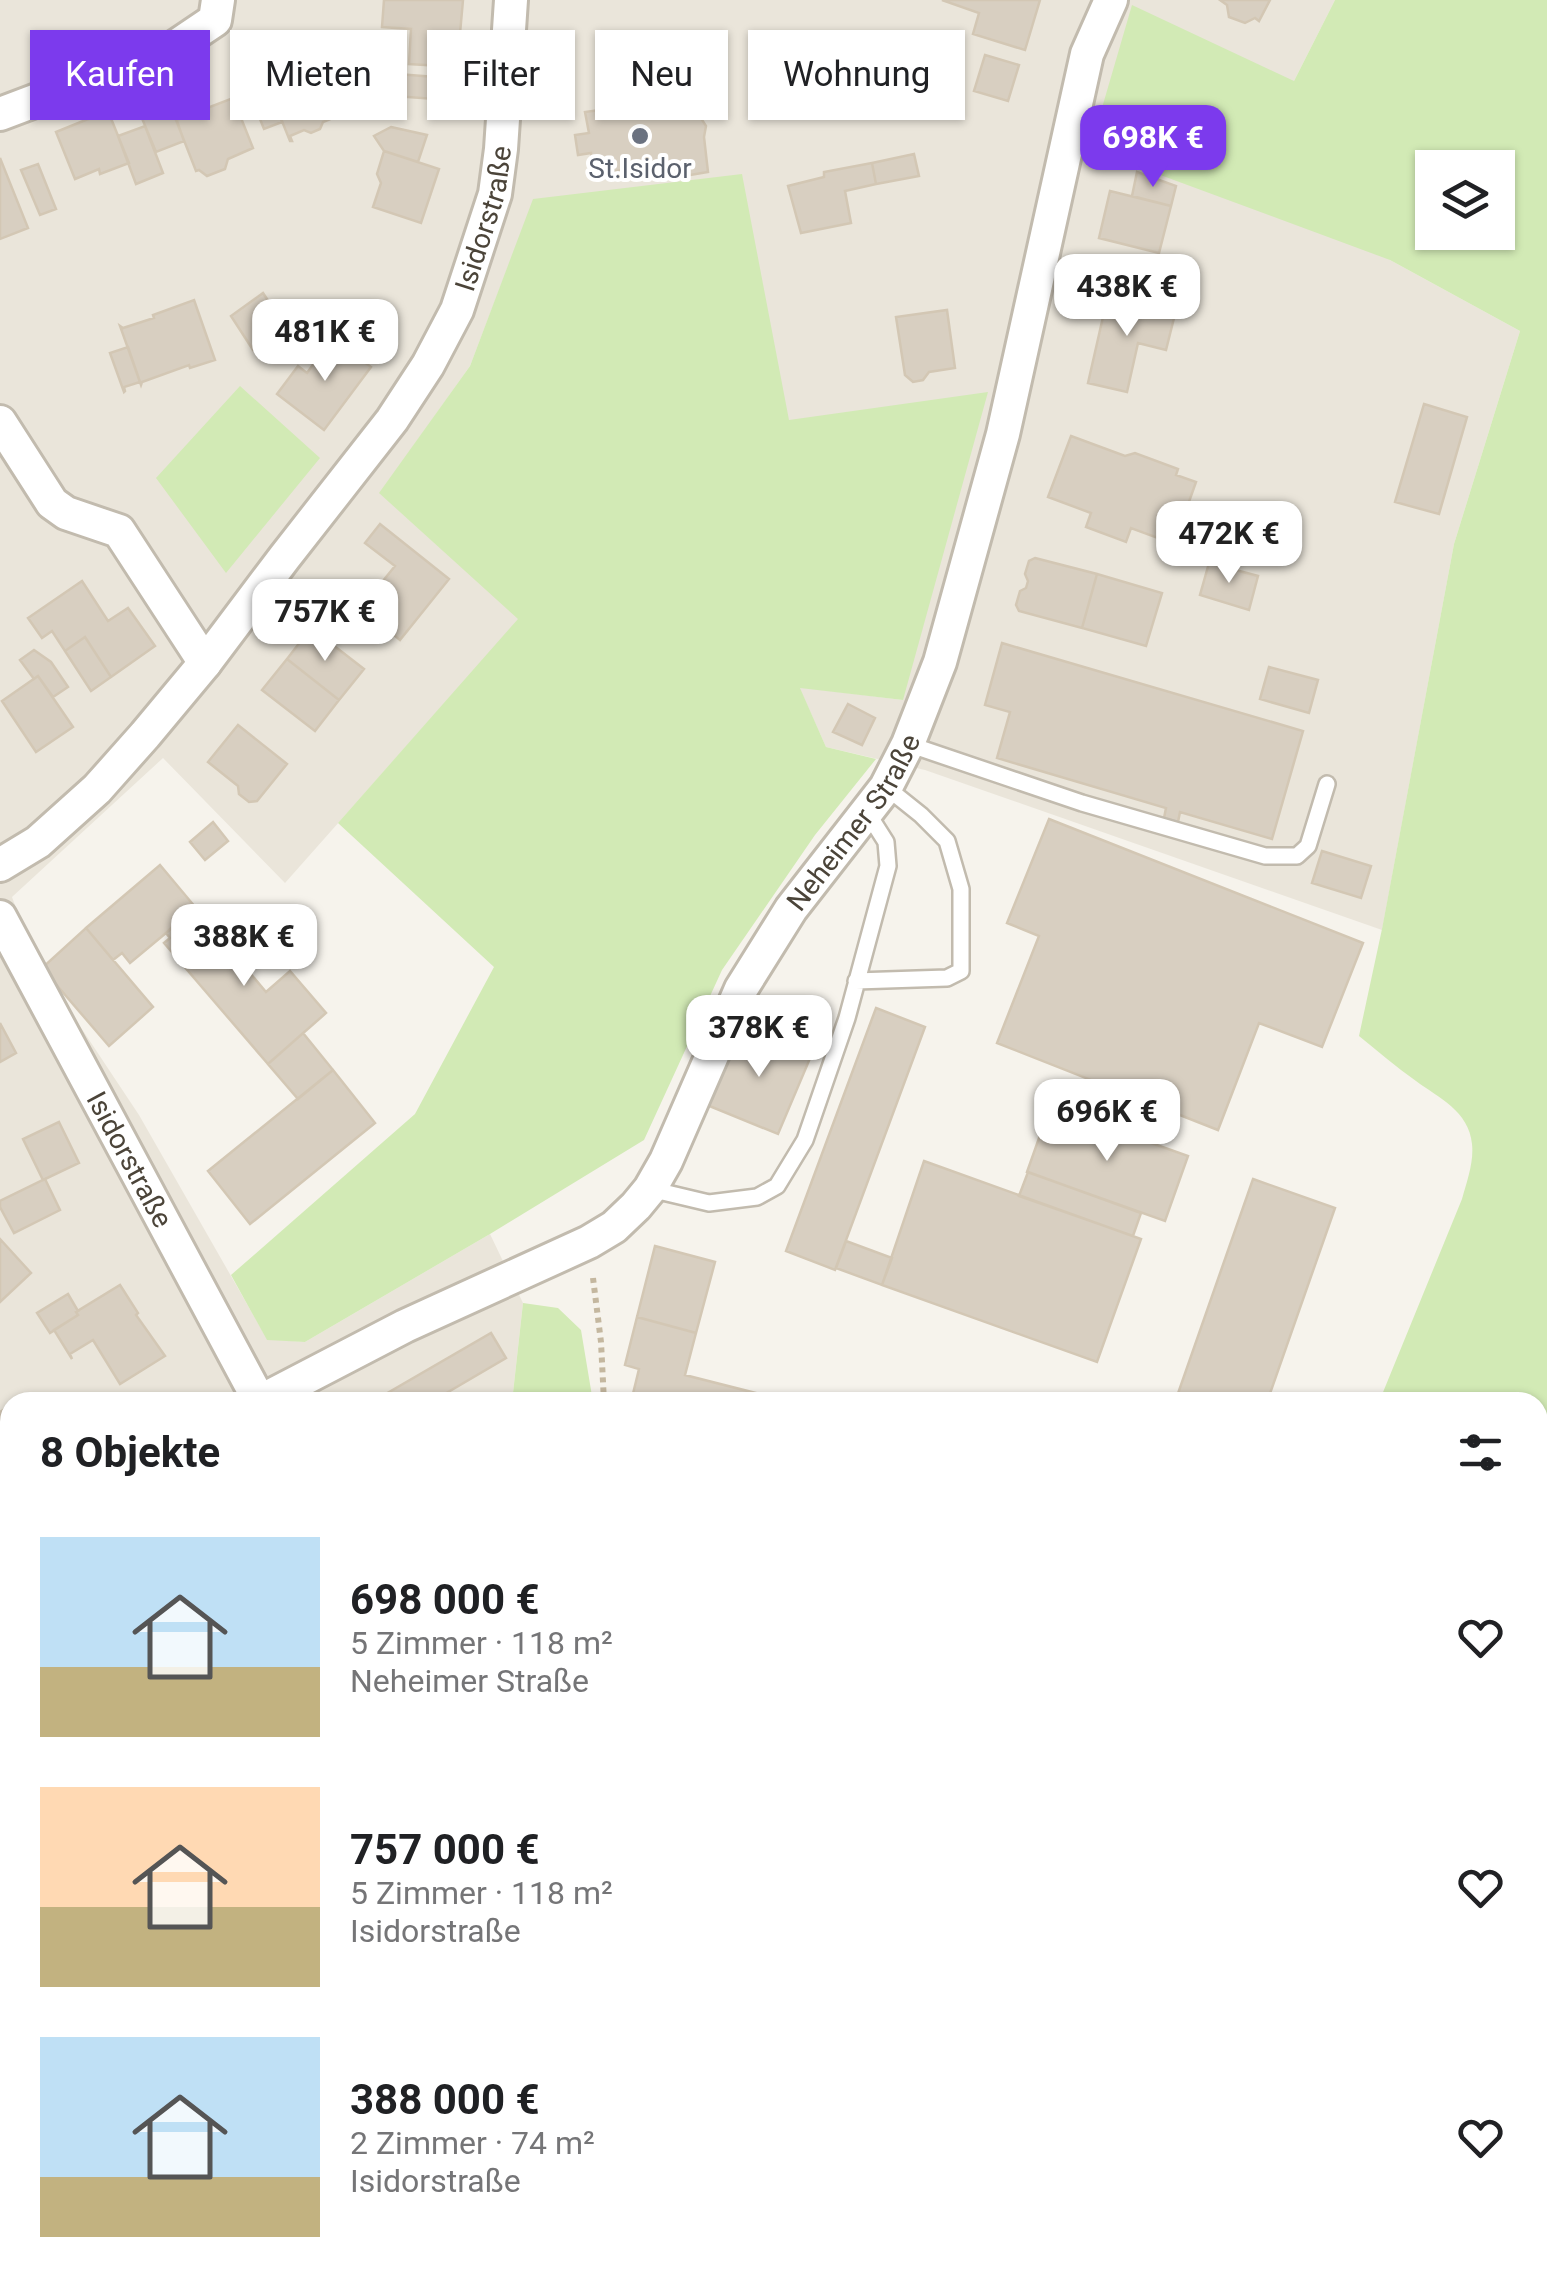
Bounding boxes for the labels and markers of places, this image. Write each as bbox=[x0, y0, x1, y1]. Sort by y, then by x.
pin: 698K € bbox=[1072, 105, 1234, 190]
marker: St.Isidor bbox=[629, 125, 651, 147]
place label: St.Isidor bbox=[588, 152, 692, 185]
pin: 438K € bbox=[1046, 254, 1208, 339]
pin: 481K € bbox=[244, 299, 406, 384]
pin: 472K € bbox=[1148, 501, 1310, 586]
pin: 757K € bbox=[244, 579, 406, 664]
pin: 388K € bbox=[163, 904, 325, 989]
pin: 378K € bbox=[678, 995, 840, 1080]
pin: 696K € bbox=[1026, 1079, 1188, 1164]

